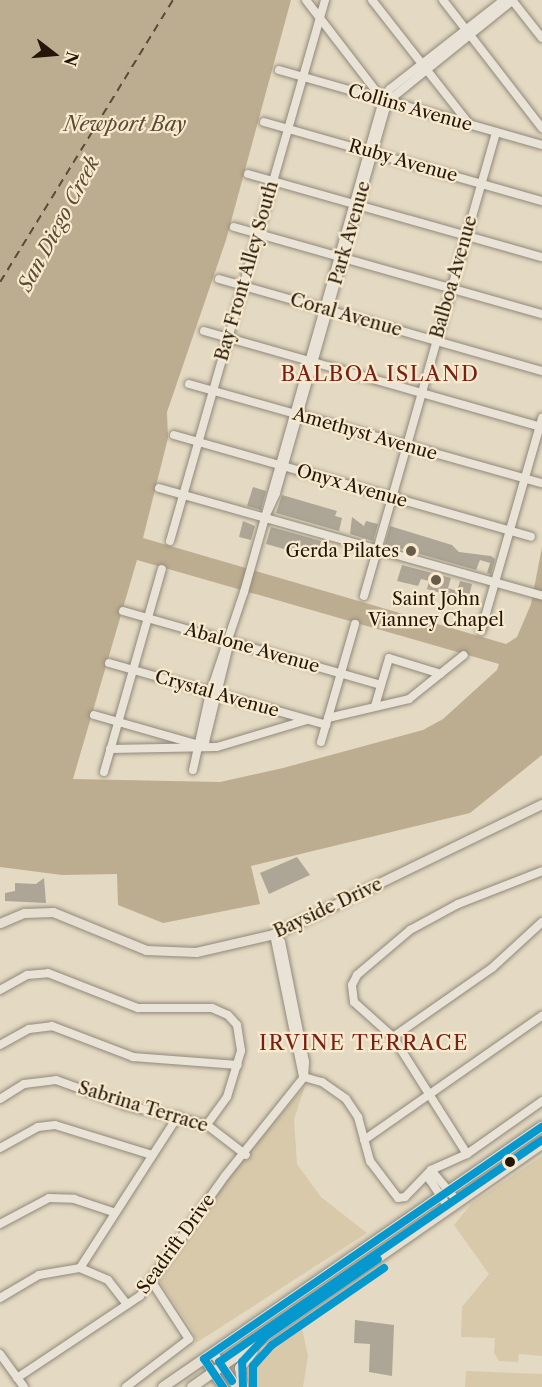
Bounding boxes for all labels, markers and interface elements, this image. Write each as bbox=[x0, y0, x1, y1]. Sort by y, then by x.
north arrow bbox=[24, 24, 84, 84]
text: N bbox=[60, 50, 83, 68]
street label: Collins Avenue bbox=[345, 80, 475, 136]
water label: Newport Bay bbox=[64, 112, 186, 136]
street label: Ruby Avenue bbox=[345, 135, 461, 187]
water label: San Diego Creek bbox=[13, 152, 105, 296]
street label: Bay Front Alley South bbox=[211, 178, 283, 364]
street label: Park Avenue bbox=[325, 178, 375, 288]
street label: Balboa Avenue bbox=[426, 213, 482, 341]
street label: Coral Avenue bbox=[287, 289, 405, 341]
district label: BALBOA ISLAND bbox=[280, 361, 480, 387]
street label: Amethyst Avenue bbox=[290, 403, 440, 465]
street label: Onyx Avenue bbox=[294, 460, 410, 512]
place label: Gerda Pilates bbox=[285, 540, 399, 562]
marker: Gerda Pilates bbox=[404, 544, 418, 558]
marker: Saint John Vianney Chapel bbox=[429, 573, 443, 587]
place label: Saint John Vianney Chapel bbox=[368, 589, 504, 632]
street label: Abalone Avenue bbox=[182, 618, 322, 678]
street label: Crystal Avenue bbox=[152, 666, 282, 722]
street label: Bayside Drive bbox=[270, 873, 386, 943]
district label: IRVINE TERRACE bbox=[259, 1030, 469, 1056]
street label: Sabrina Terrace bbox=[75, 1077, 211, 1137]
unlabelled marker bbox=[504, 1156, 516, 1168]
street label: Seadrift Drive bbox=[132, 1190, 220, 1298]

